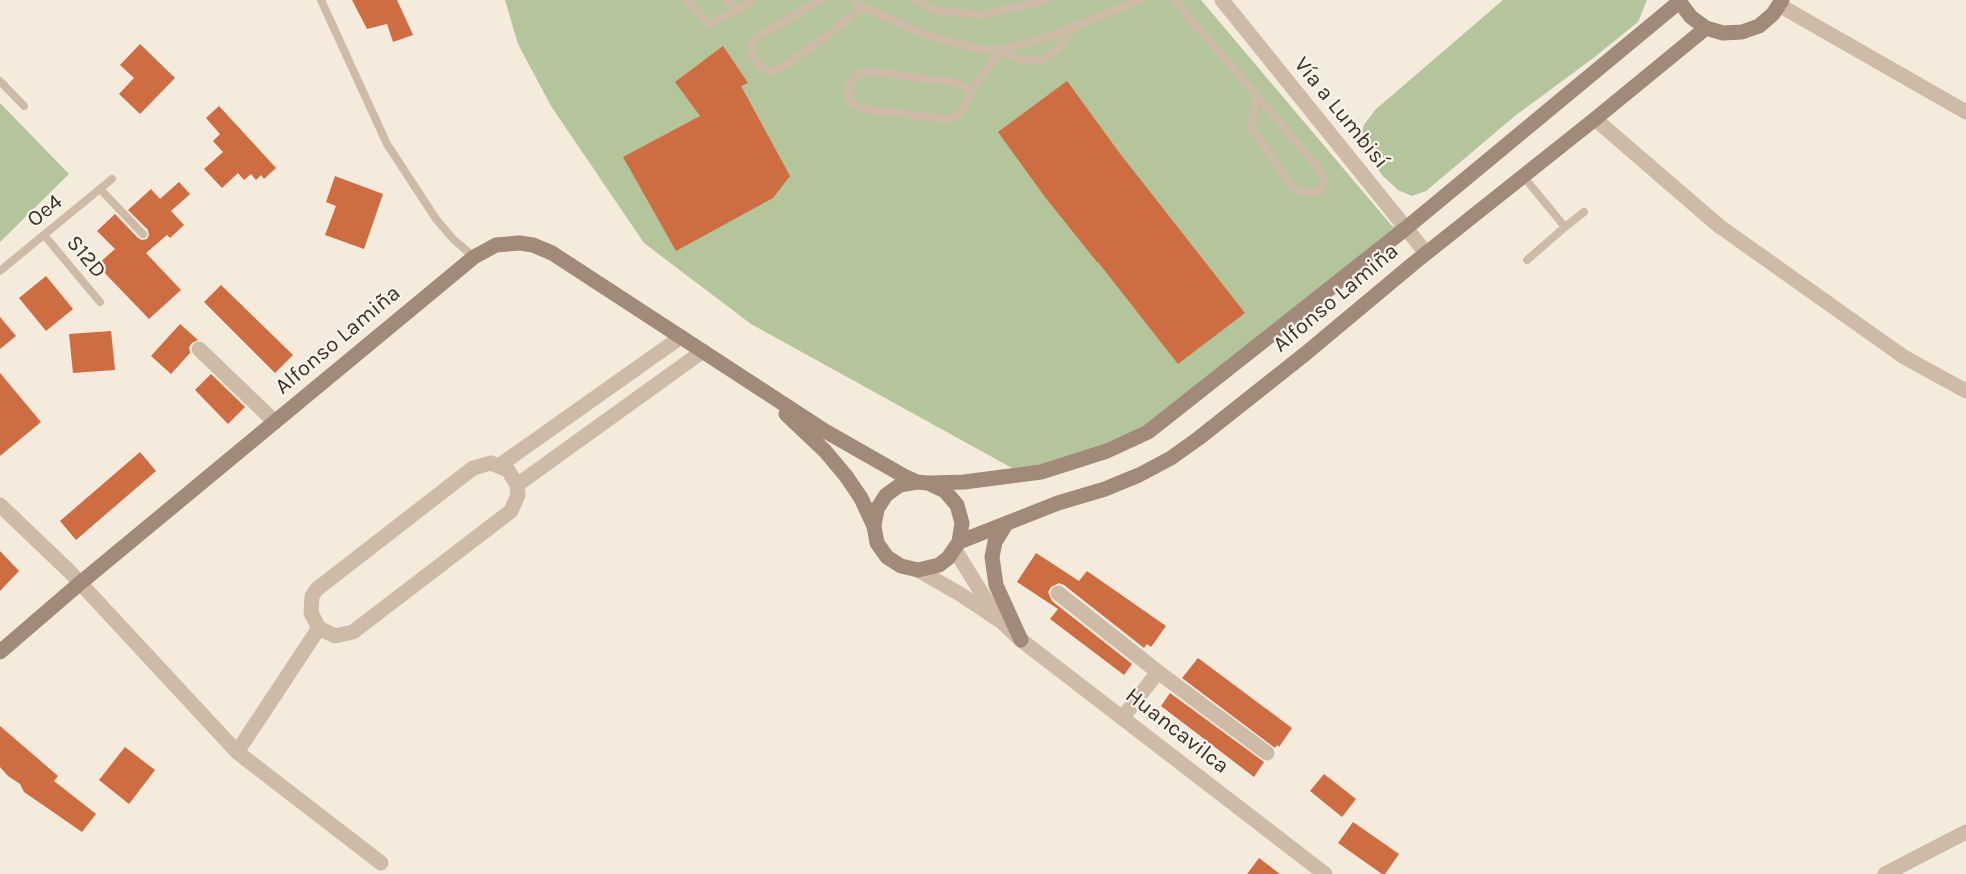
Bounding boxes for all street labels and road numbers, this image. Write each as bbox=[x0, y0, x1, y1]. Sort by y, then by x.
street label: Vía a Lumbisí bbox=[1288, 52, 1394, 174]
street label: Oe4 bbox=[22, 189, 68, 233]
street label: S12D bbox=[61, 230, 111, 284]
street label: Alfonso Lamiña bbox=[1268, 238, 1404, 358]
street label: Alfonso Lamiña bbox=[270, 280, 406, 400]
street label: Huancavilca bbox=[1120, 682, 1234, 780]

